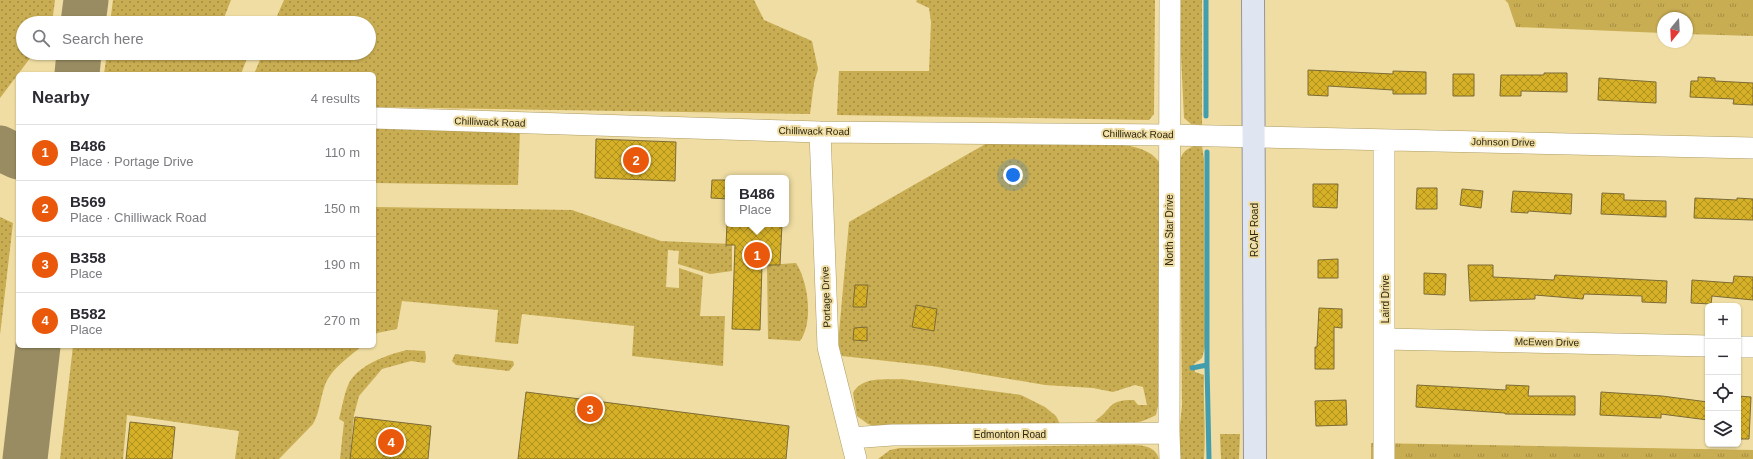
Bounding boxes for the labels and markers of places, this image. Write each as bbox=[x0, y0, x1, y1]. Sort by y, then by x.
pin: 2 bbox=[623, 145, 649, 175]
pin: 1 bbox=[744, 240, 770, 270]
pin: 3 bbox=[577, 394, 603, 424]
pin: 4 bbox=[378, 427, 404, 457]

